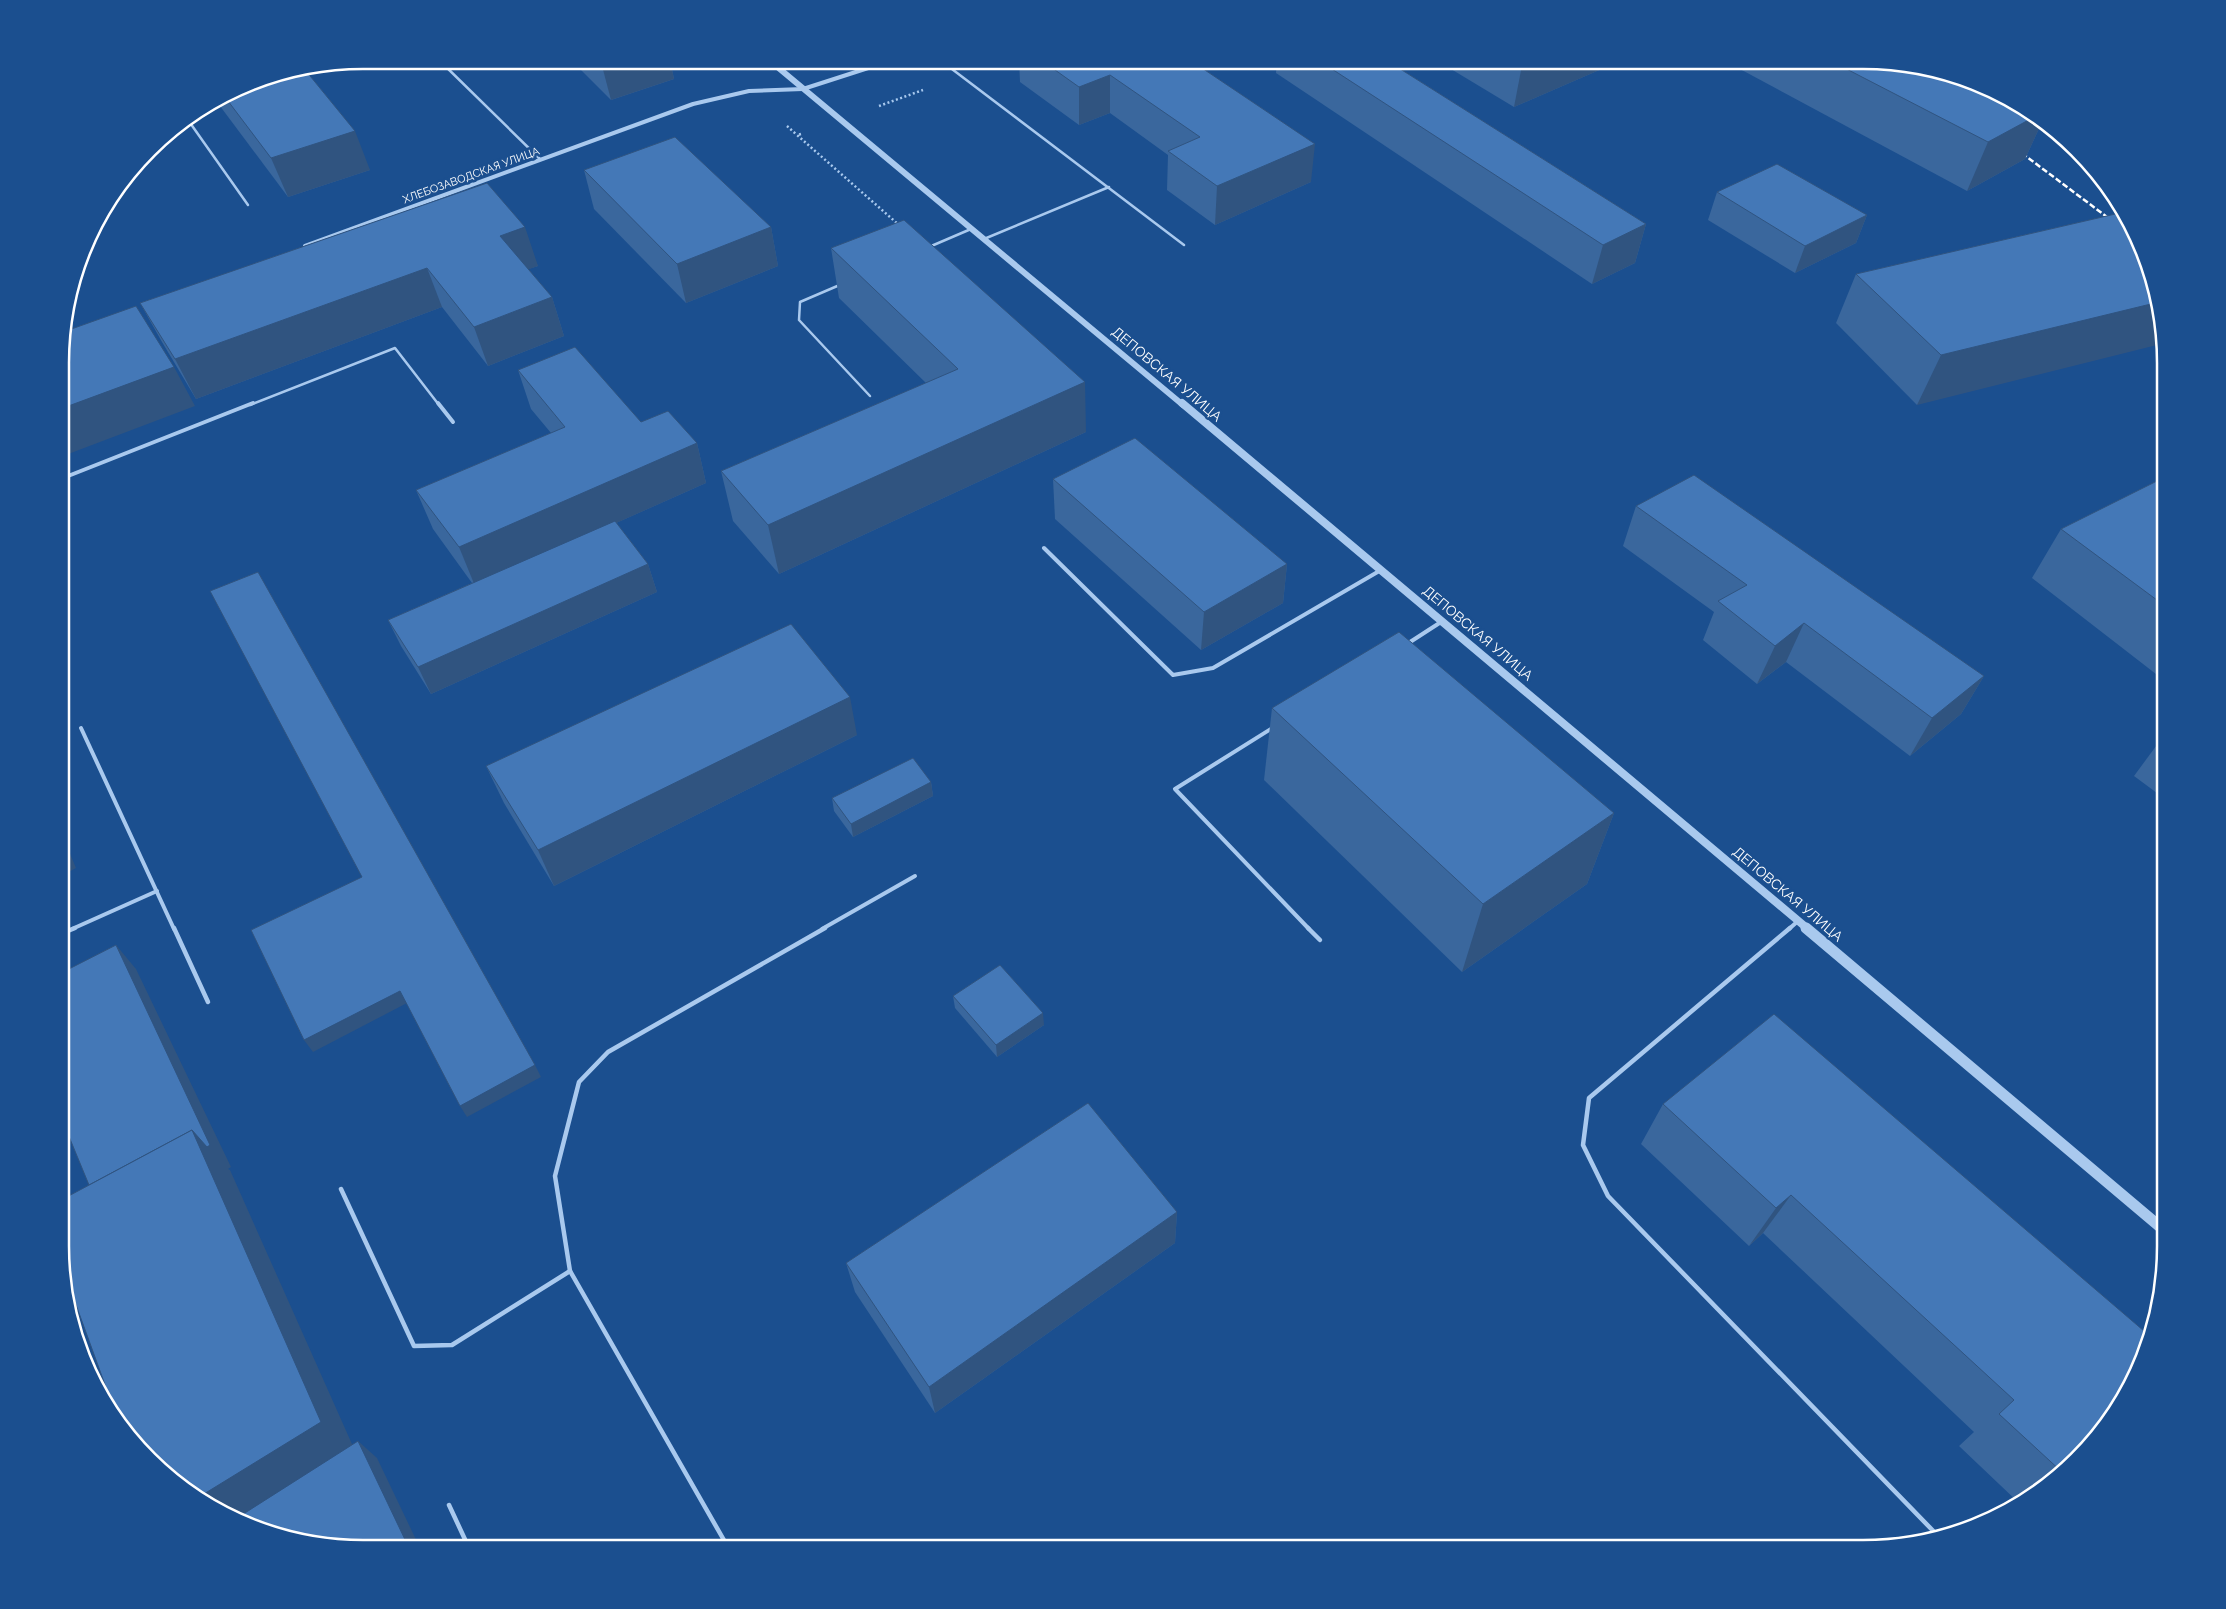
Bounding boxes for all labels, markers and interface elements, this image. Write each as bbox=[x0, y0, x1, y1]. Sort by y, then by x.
street label: ХЛЕБОЗАВОДСКАЯ УЛИЦА bbox=[401, 144, 542, 206]
street label: ДЕПОВСКАЯ УЛИЦА bbox=[1109, 323, 1226, 425]
street label: ДЕПОВСКАЯ УЛИЦА bbox=[1420, 582, 1537, 684]
street label: ДЕПОВСКАЯ УЛИЦА bbox=[1730, 843, 1847, 945]

